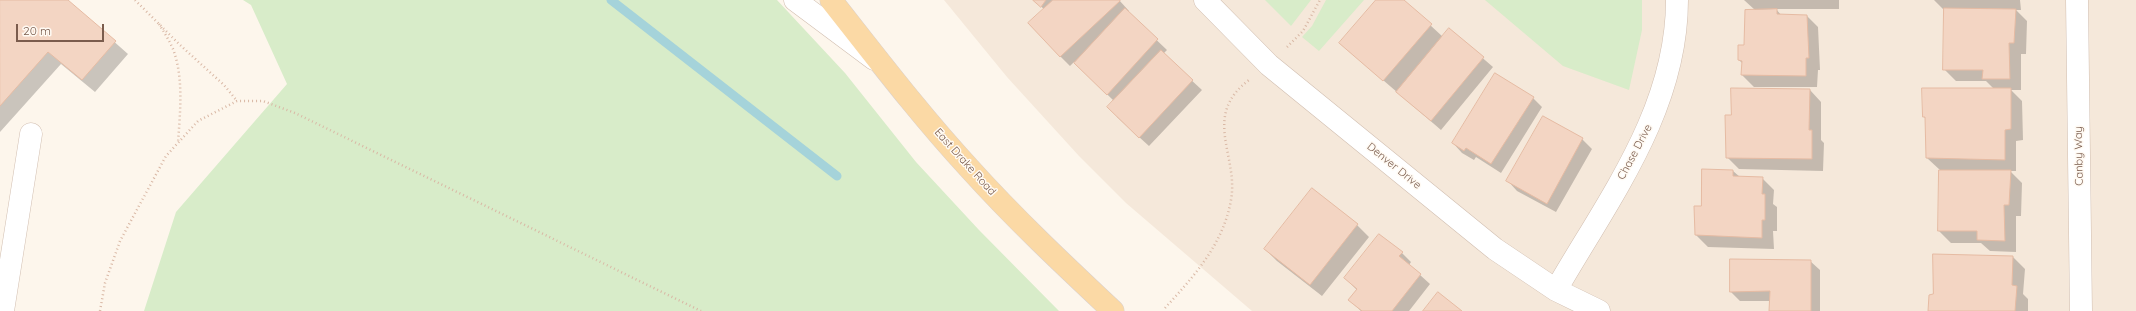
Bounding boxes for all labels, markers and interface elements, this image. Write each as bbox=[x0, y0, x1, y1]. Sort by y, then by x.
scale bar bbox=[18, 16, 106, 42]
text: 20 m bbox=[23, 23, 51, 38]
street label: Chase Drive bbox=[1615, 122, 1655, 182]
street label: East Drake Road bbox=[931, 126, 999, 198]
street label: Canby Way bbox=[2072, 126, 2086, 186]
street label: Denver Drive bbox=[1364, 140, 1424, 192]

